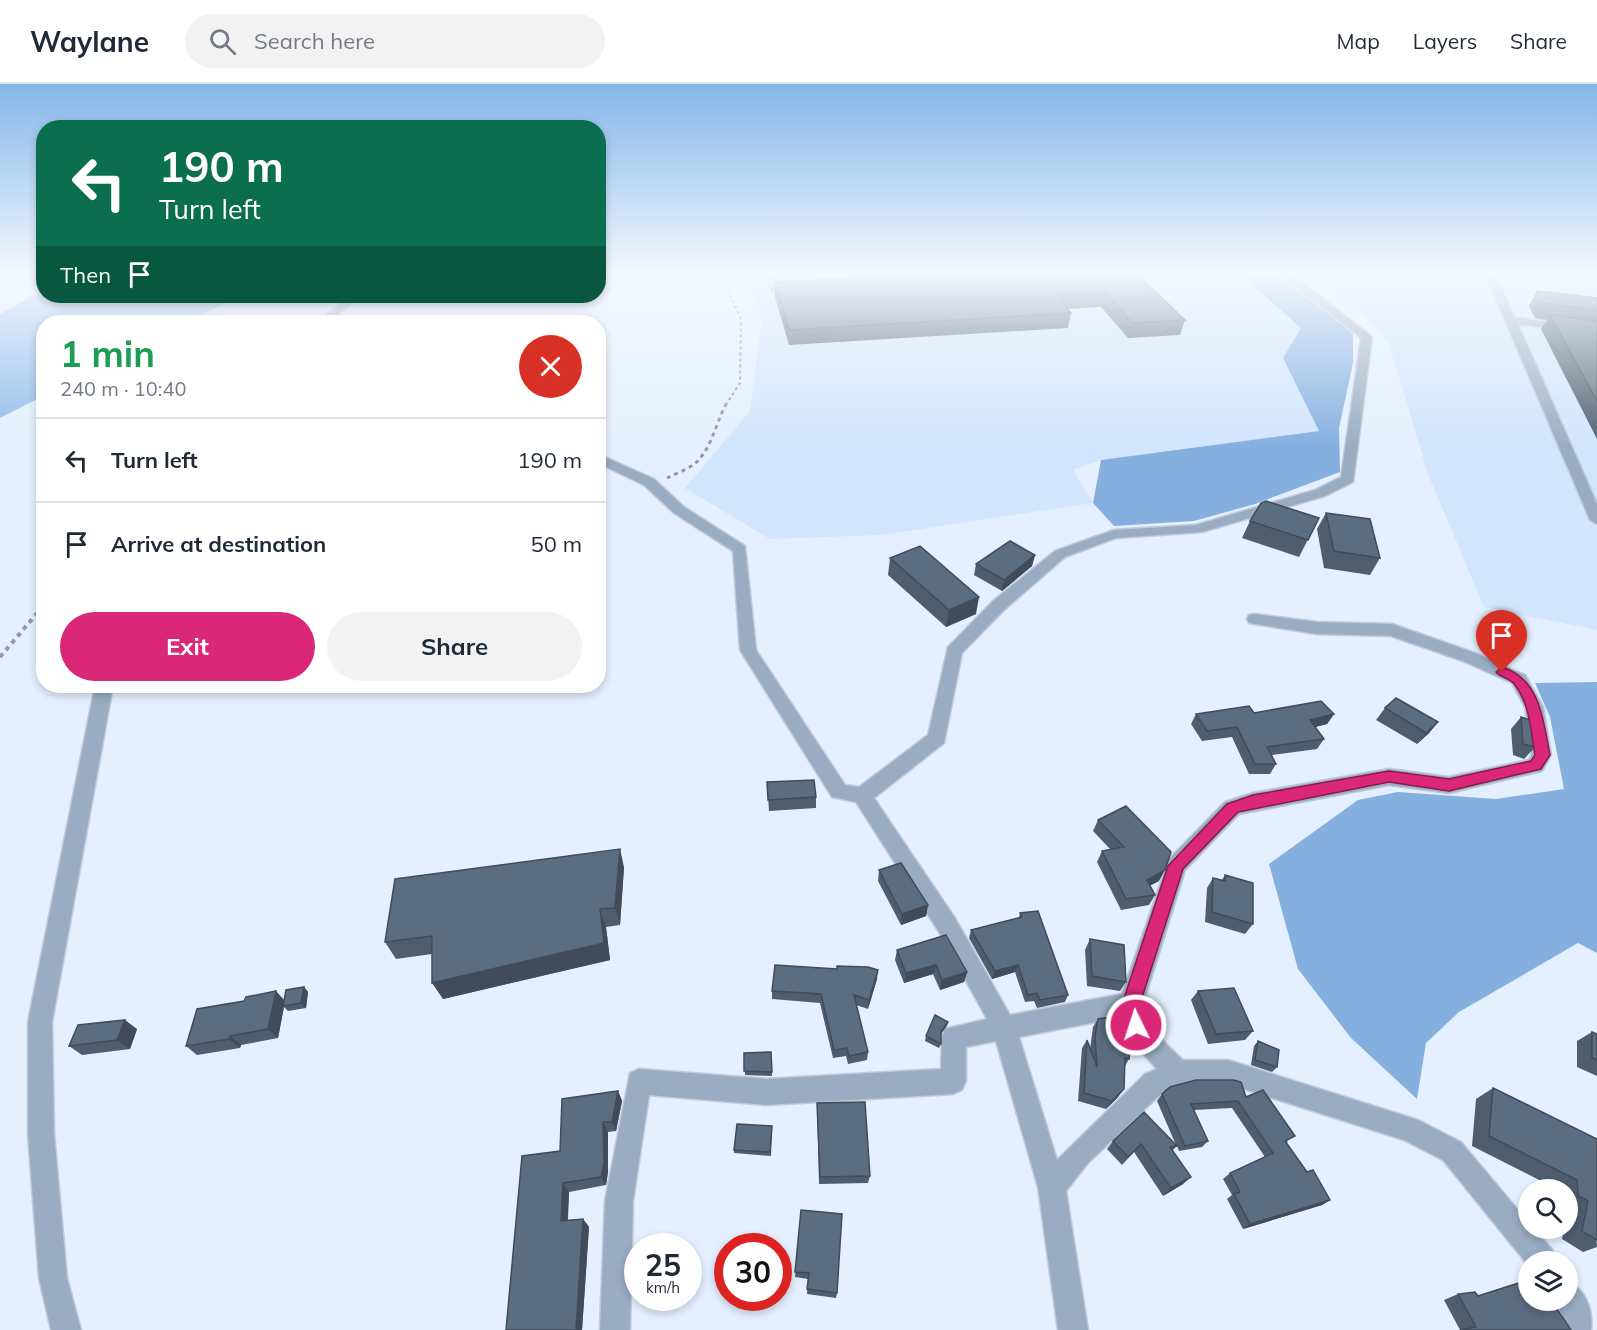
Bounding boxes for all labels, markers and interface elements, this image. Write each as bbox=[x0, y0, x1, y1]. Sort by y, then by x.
search box bbox=[185, 14, 605, 68]
text: Waylane bbox=[30, 24, 149, 59]
icon: search bbox=[206, 25, 239, 58]
text: Search here bbox=[254, 27, 375, 55]
text: Map bbox=[1337, 28, 1380, 54]
text: Layers bbox=[1413, 28, 1477, 54]
text: Share bbox=[1510, 28, 1567, 54]
text: 190 m bbox=[159, 140, 284, 193]
icon: left bbox=[60, 144, 138, 222]
text: Turn left bbox=[159, 192, 261, 226]
icon: arrive bbox=[123, 258, 156, 291]
text: Then bbox=[60, 261, 111, 289]
text: 1 min bbox=[60, 331, 155, 376]
button: close bbox=[519, 335, 582, 398]
text: 240 m · 10:40 bbox=[60, 376, 186, 401]
icon: left bbox=[60, 444, 93, 477]
text: Turn left bbox=[111, 446, 198, 474]
text: 190 m bbox=[517, 446, 582, 474]
icon: arrive bbox=[60, 528, 93, 561]
text: Arrive at destination bbox=[111, 530, 326, 558]
text: 50 m bbox=[531, 530, 582, 558]
pin bbox=[1476, 610, 1527, 672]
button: Exit bbox=[60, 612, 315, 681]
button: Share bbox=[327, 612, 582, 681]
icon: arrive bbox=[1485, 619, 1518, 652]
position arrow bbox=[1104, 993, 1168, 1057]
map controls bbox=[1518, 1179, 1578, 1311]
button: search bbox=[1518, 1179, 1578, 1239]
speed limit sign: 30 bbox=[714, 1233, 792, 1311]
text: 25 bbox=[645, 1246, 681, 1284]
button: layers bbox=[1518, 1251, 1578, 1311]
text: km/h bbox=[646, 1278, 680, 1297]

